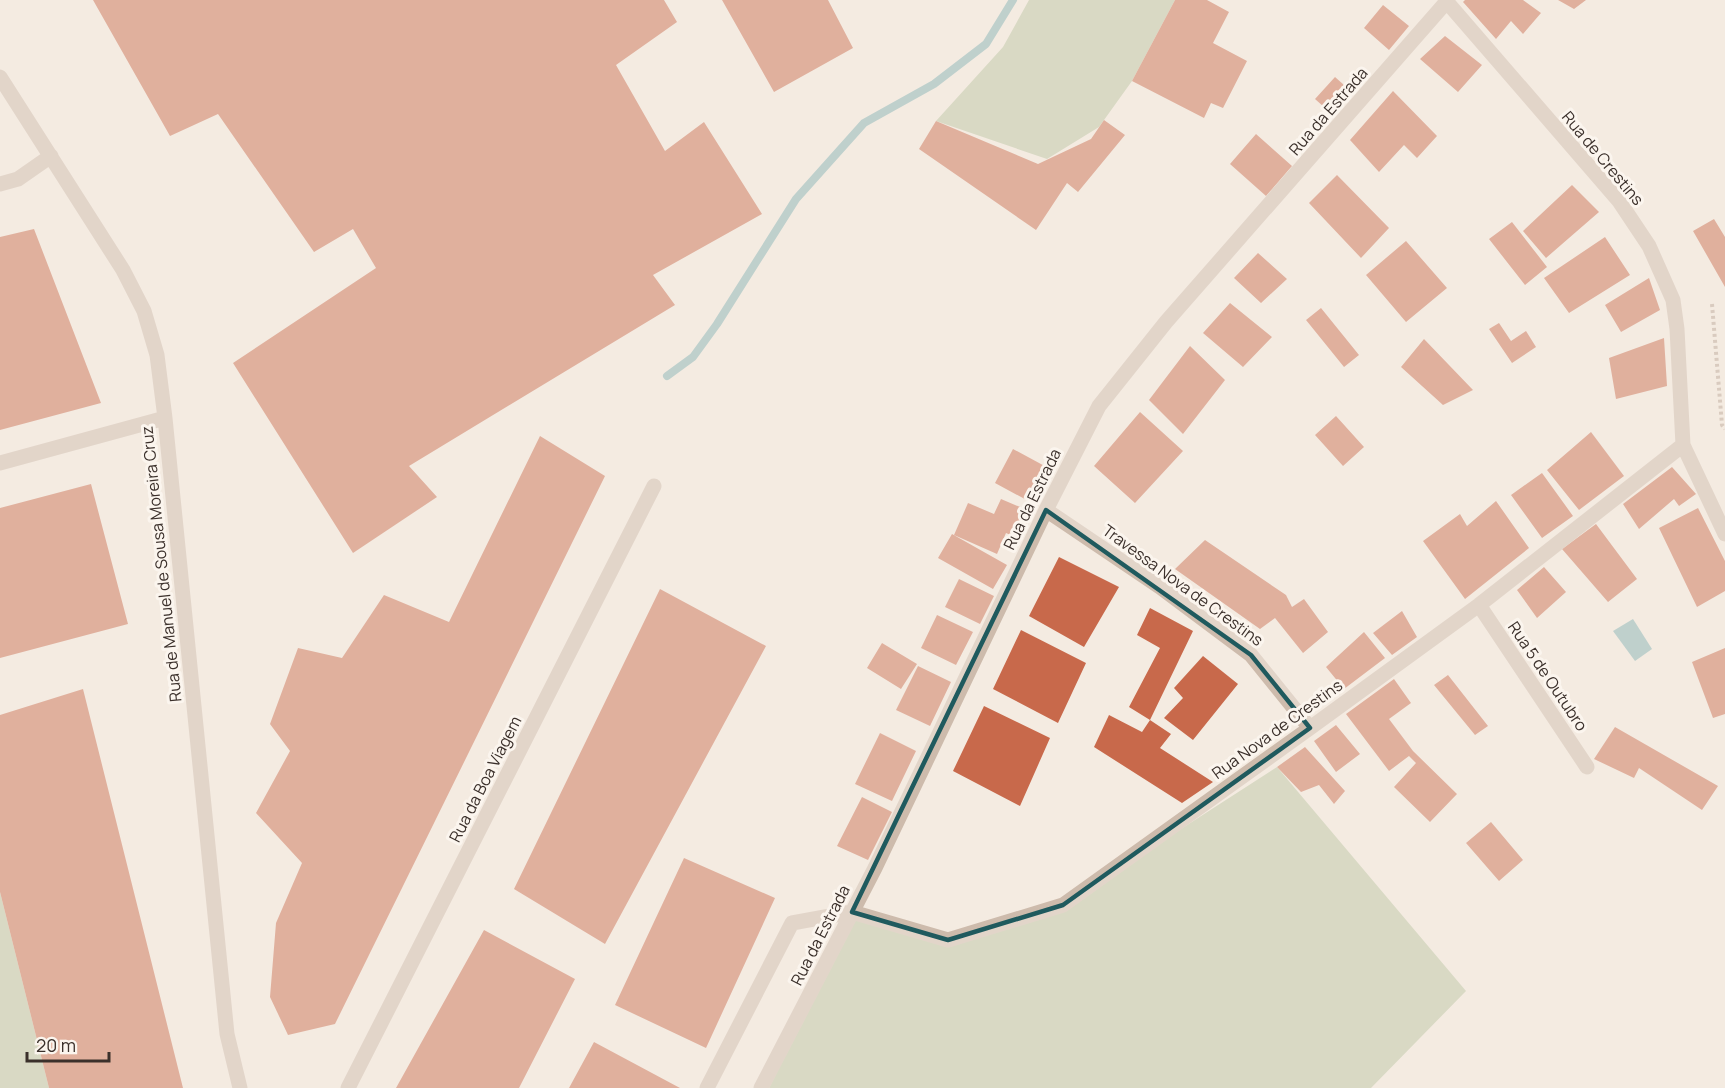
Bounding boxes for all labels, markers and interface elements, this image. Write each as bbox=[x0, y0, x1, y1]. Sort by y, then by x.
street label: Rua da Estrada bbox=[1284, 62, 1372, 160]
street label: Rua de Crestins bbox=[1557, 106, 1649, 210]
street label: Rua de Manuel de Sousa Moreira Cruz bbox=[136, 425, 186, 703]
street label: Rua da Estrada bbox=[998, 445, 1066, 553]
street label: Travessa Nova de Crestins bbox=[1098, 519, 1268, 651]
street label: Rua 5 de Outubro bbox=[1503, 617, 1593, 735]
street label: Rua Nova de Crestins bbox=[1207, 674, 1347, 784]
street label: Rua da Boa Viagem bbox=[444, 712, 526, 846]
street label: Rua da Estrada bbox=[785, 881, 855, 989]
scale bar bbox=[27, 1025, 110, 1063]
text: 20 m bbox=[36, 1033, 76, 1057]

